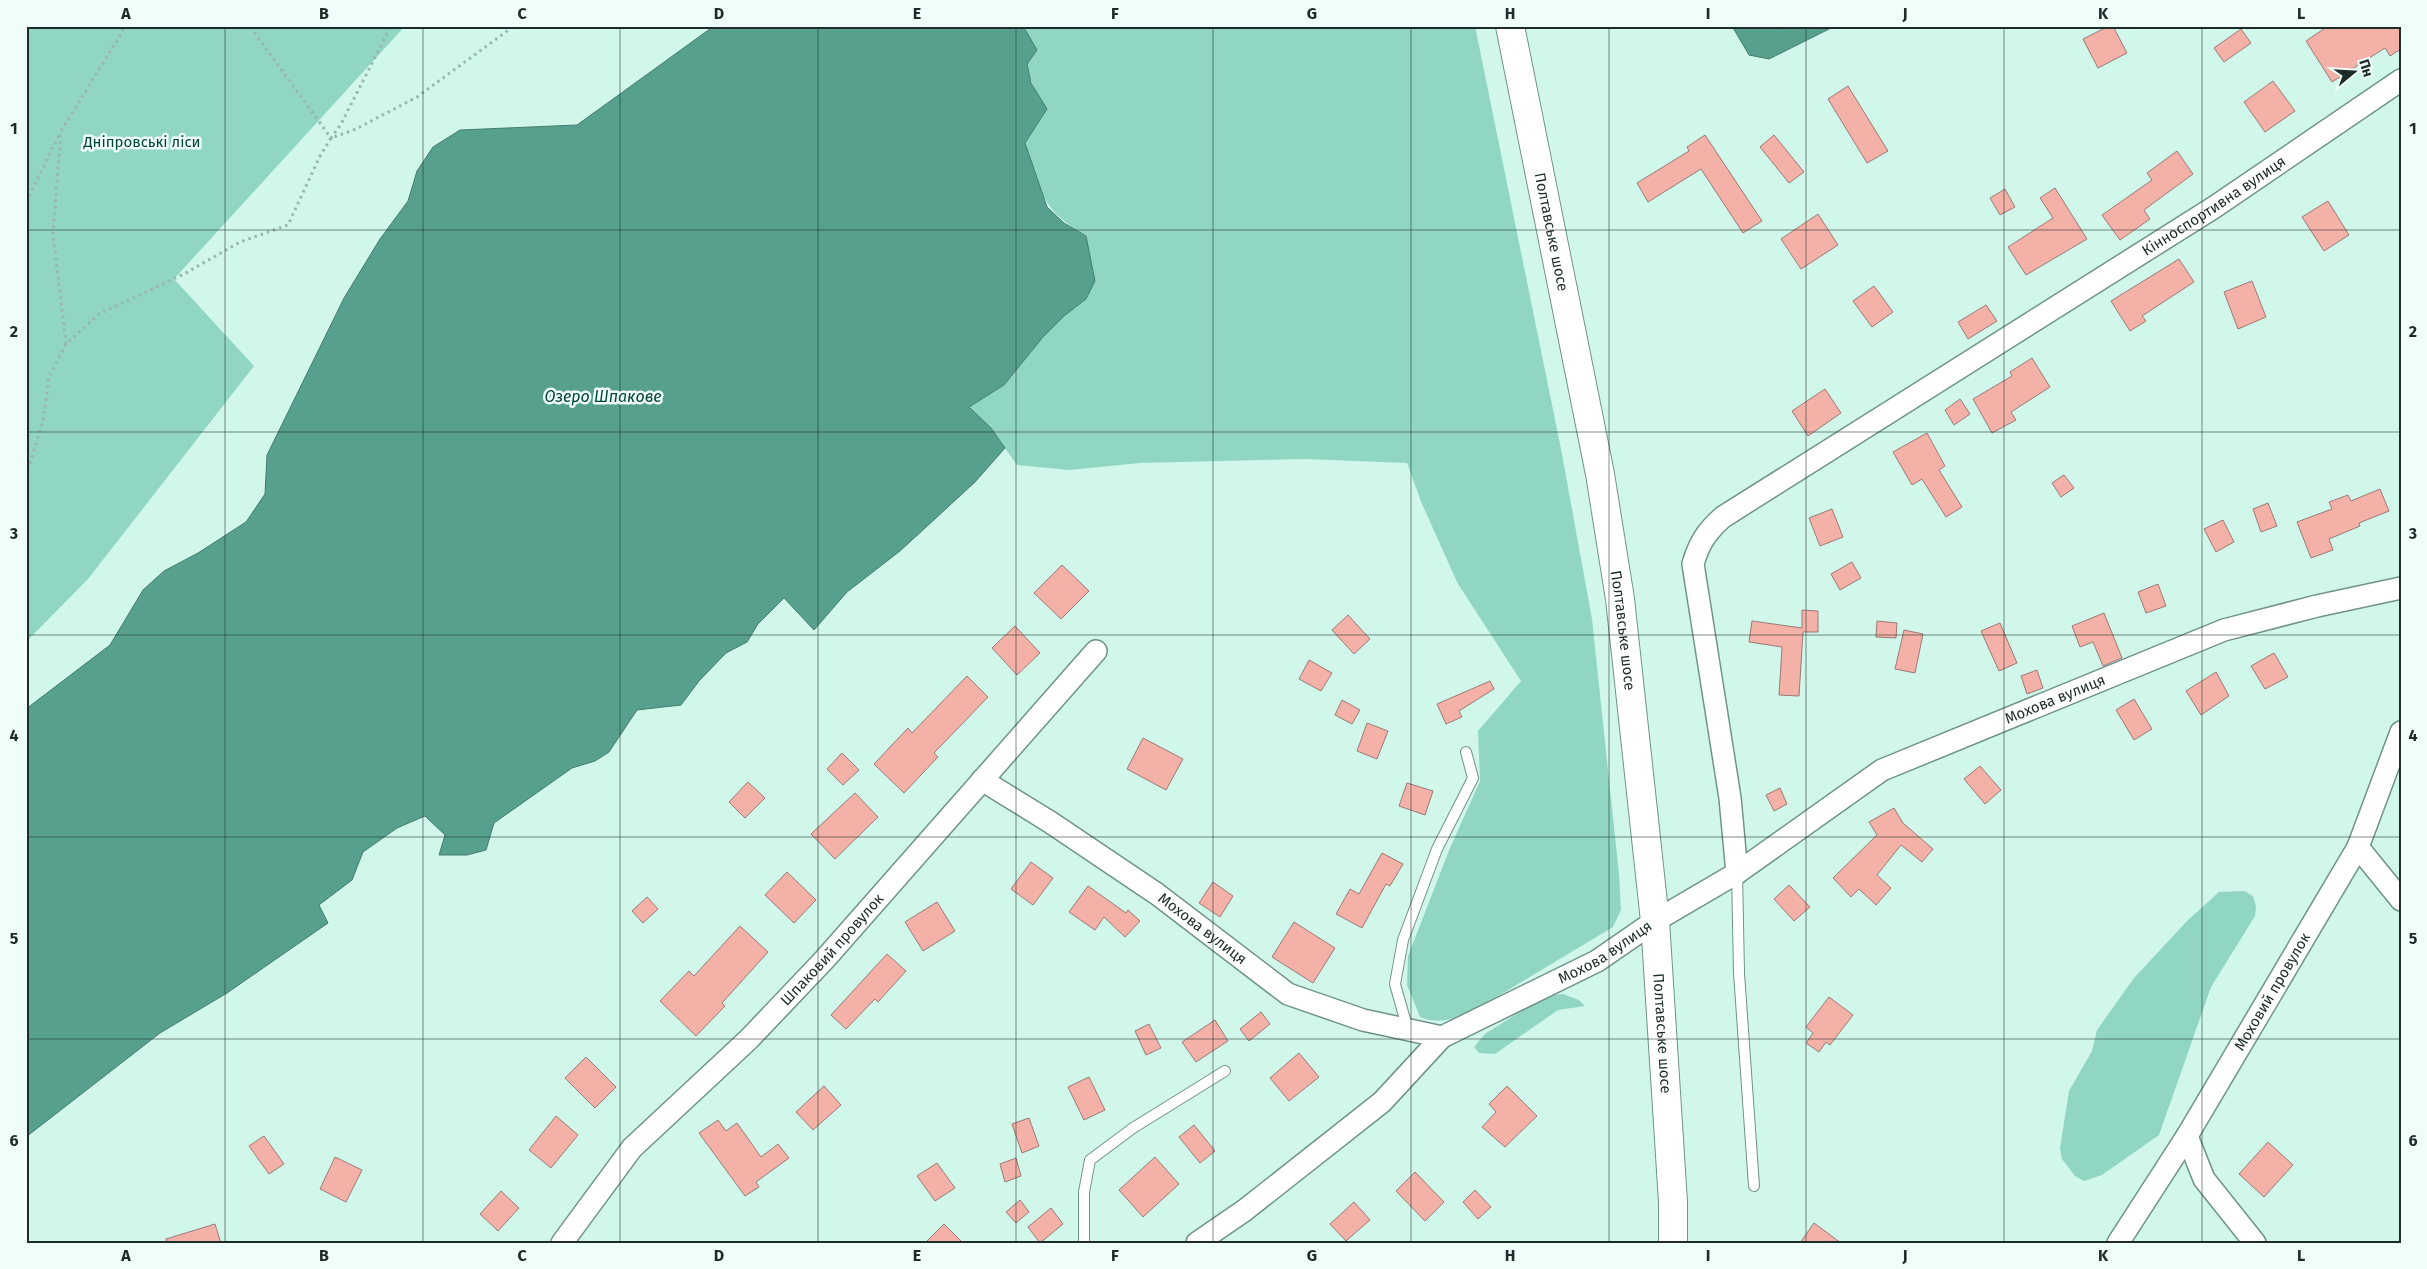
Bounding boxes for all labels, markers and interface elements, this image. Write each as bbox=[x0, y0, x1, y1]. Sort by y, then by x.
text: A bbox=[120, 4, 131, 23]
text: B bbox=[319, 4, 329, 23]
text: C bbox=[517, 4, 527, 23]
text: D bbox=[714, 4, 724, 23]
text: E bbox=[913, 4, 921, 23]
text: F bbox=[1111, 4, 1119, 23]
text: G bbox=[1307, 4, 1317, 23]
text: H bbox=[1505, 4, 1515, 23]
text: I bbox=[1706, 4, 1710, 23]
text: J bbox=[1901, 4, 1908, 23]
text: K bbox=[2098, 4, 2109, 23]
text: L bbox=[2297, 4, 2305, 23]
north arrow bbox=[2330, 48, 2380, 98]
text: Пн bbox=[2355, 57, 2377, 79]
text: 1 bbox=[10, 119, 18, 138]
text: 1 bbox=[2409, 119, 2417, 138]
park label: Дніпровські ліси bbox=[82, 133, 201, 151]
street label: Кінноспортивна вулиця bbox=[2138, 152, 2289, 260]
street label: Полтавське шосе bbox=[1531, 171, 1572, 293]
text: 2 bbox=[10, 322, 18, 341]
text: 2 bbox=[2409, 322, 2417, 341]
water label: Озеро Шпакове bbox=[544, 387, 662, 406]
text: 3 bbox=[9, 524, 18, 543]
text: 3 bbox=[2408, 524, 2417, 543]
street label: Полтавське шосе bbox=[1607, 569, 1639, 691]
street label: Мохова вулиця bbox=[2002, 671, 2108, 728]
text: 4 bbox=[9, 726, 19, 745]
text: 4 bbox=[2408, 726, 2418, 745]
street label: Мохова вулиця bbox=[1154, 889, 1250, 968]
street label: Шпаковий провулок bbox=[777, 890, 888, 1009]
street label: Мохова вулиця bbox=[1555, 917, 1655, 988]
text: 5 bbox=[10, 929, 19, 948]
street label: Моховий провулок bbox=[2231, 929, 2314, 1054]
text: 5 bbox=[2409, 929, 2418, 948]
street label: Полтавське шосе bbox=[1649, 973, 1675, 1094]
text: 6 bbox=[9, 1131, 19, 1150]
text: 6 bbox=[2408, 1131, 2418, 1150]
text: A bbox=[120, 1246, 131, 1265]
text: B bbox=[319, 1246, 329, 1265]
text: C bbox=[517, 1246, 527, 1265]
text: D bbox=[714, 1246, 724, 1265]
text: E bbox=[913, 1246, 921, 1265]
text: F bbox=[1111, 1246, 1119, 1265]
text: G bbox=[1307, 1246, 1317, 1265]
text: H bbox=[1505, 1246, 1515, 1265]
text: I bbox=[1706, 1246, 1710, 1265]
text: J bbox=[1901, 1246, 1908, 1265]
text: K bbox=[2098, 1246, 2109, 1265]
text: L bbox=[2297, 1246, 2305, 1265]

